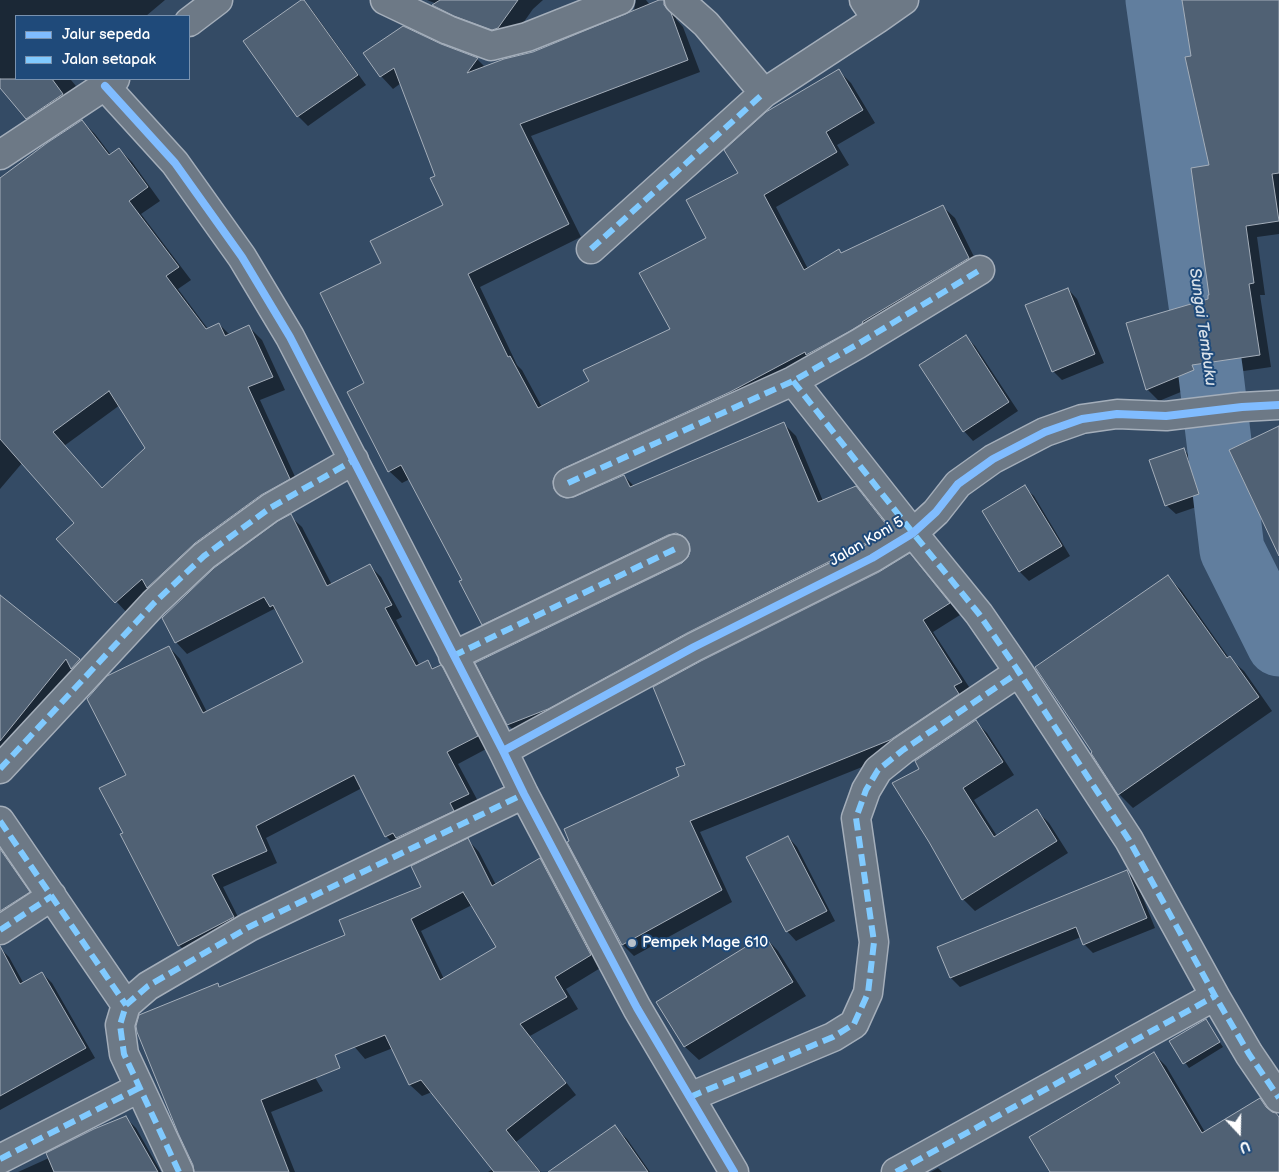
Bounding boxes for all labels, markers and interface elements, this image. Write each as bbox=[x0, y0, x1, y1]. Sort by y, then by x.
legend bbox=[15, 15, 190, 80]
text: Jalur sepeda bbox=[62, 25, 150, 44]
text: Jalan setapak bbox=[62, 50, 156, 69]
water label: Sungai Tembuku bbox=[1184, 267, 1220, 387]
street label: Jalan Koni 5 bbox=[827, 513, 907, 571]
place label: Pempek Mage 610 bbox=[642, 934, 768, 952]
marker: Pempek Mage 610 bbox=[626, 937, 638, 949]
north arrow bbox=[1214, 1107, 1264, 1157]
text: U bbox=[1237, 1137, 1252, 1156]

